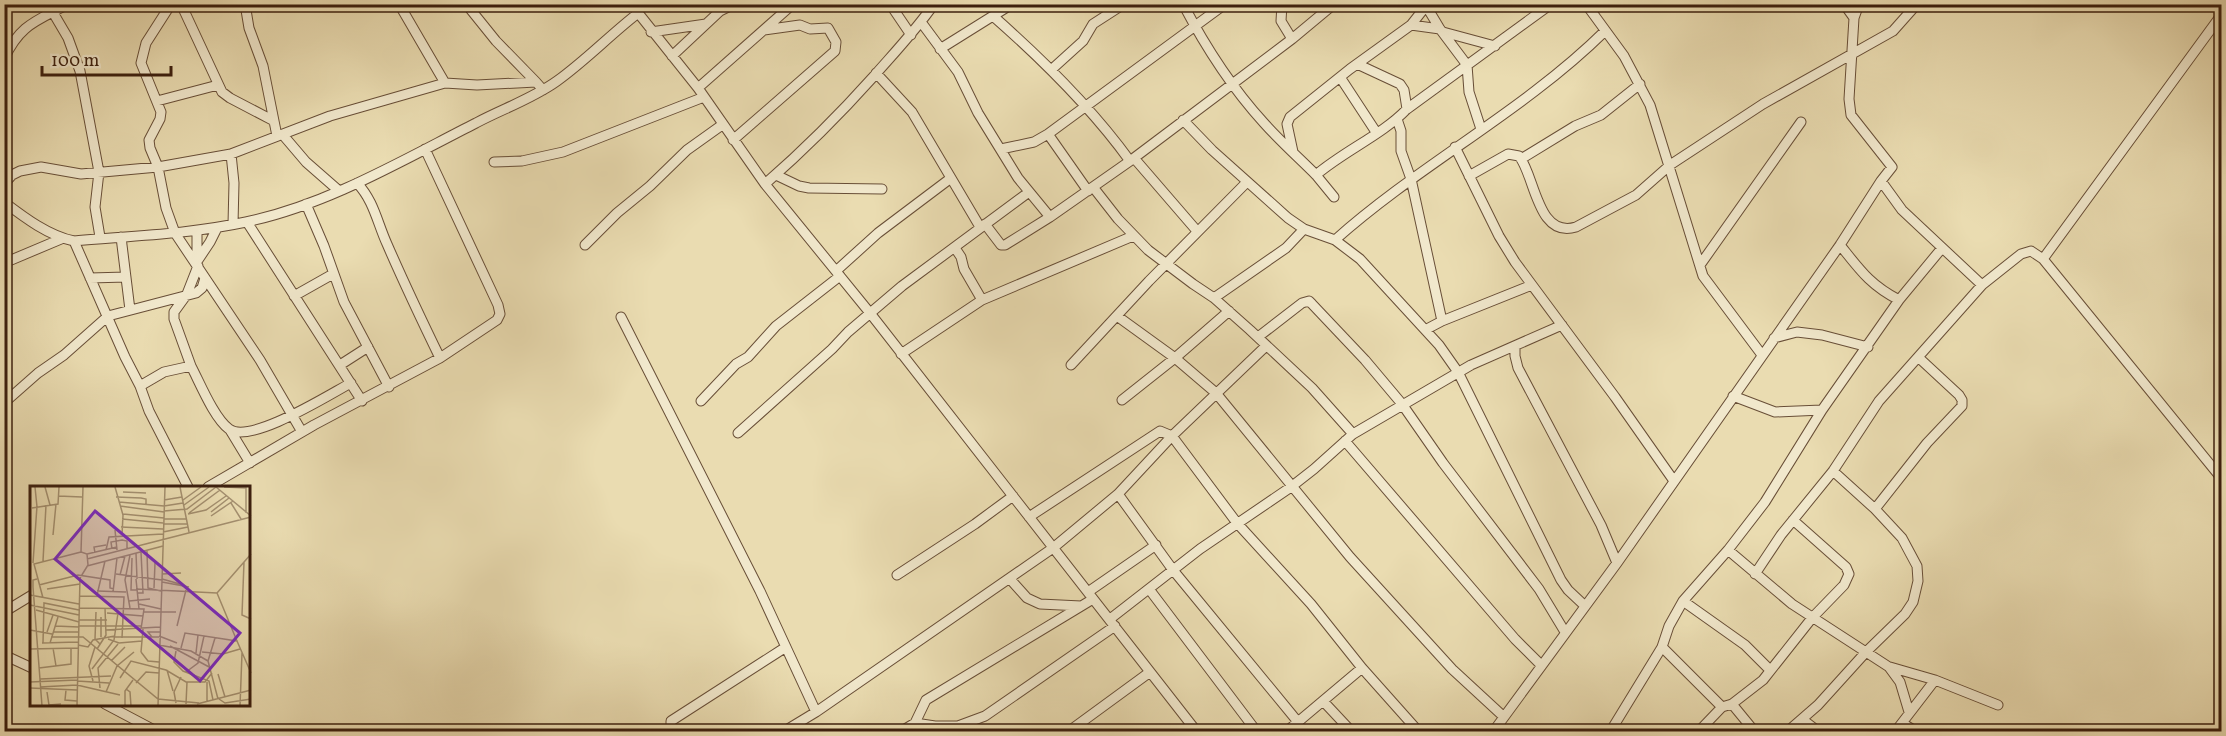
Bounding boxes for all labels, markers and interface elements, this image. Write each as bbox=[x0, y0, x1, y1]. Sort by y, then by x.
scale bar bbox=[42, 39, 171, 77]
text: 100 m bbox=[51, 49, 100, 74]
inset map bbox=[30, 486, 250, 706]

